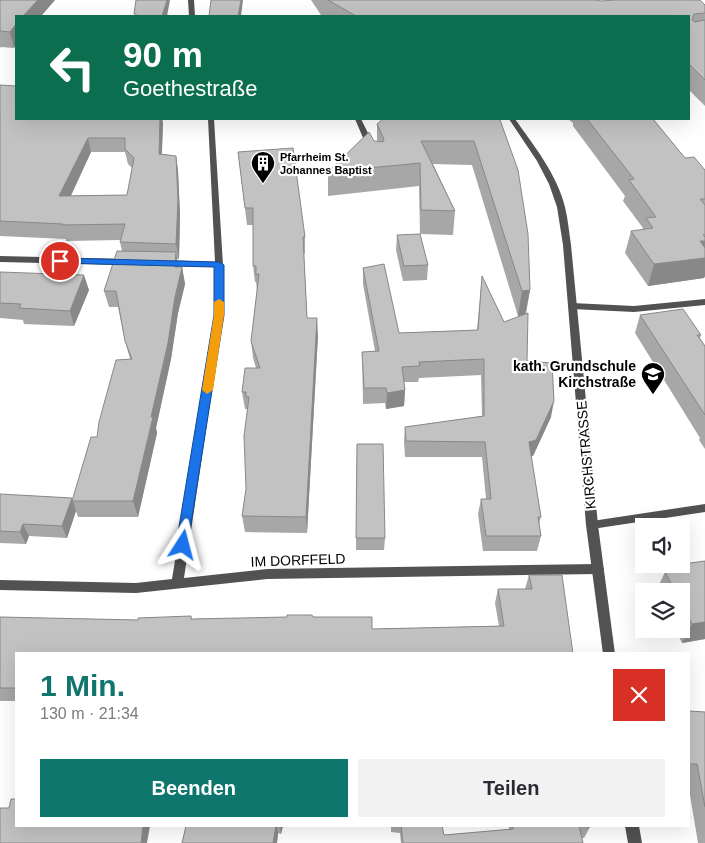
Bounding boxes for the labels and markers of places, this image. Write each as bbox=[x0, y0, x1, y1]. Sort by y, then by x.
building icon: Pfarrheim St. Johannes Baptist bbox=[250, 150, 276, 184]
place label: Pfarrheim St. Johannes Baptist bbox=[280, 151, 372, 176]
pin bbox=[39, 240, 81, 282]
place label: kath. Grundschule Kirchstraße bbox=[513, 358, 636, 390]
school or university icon: kath. Grundschule Kirchstraße bbox=[640, 361, 666, 395]

